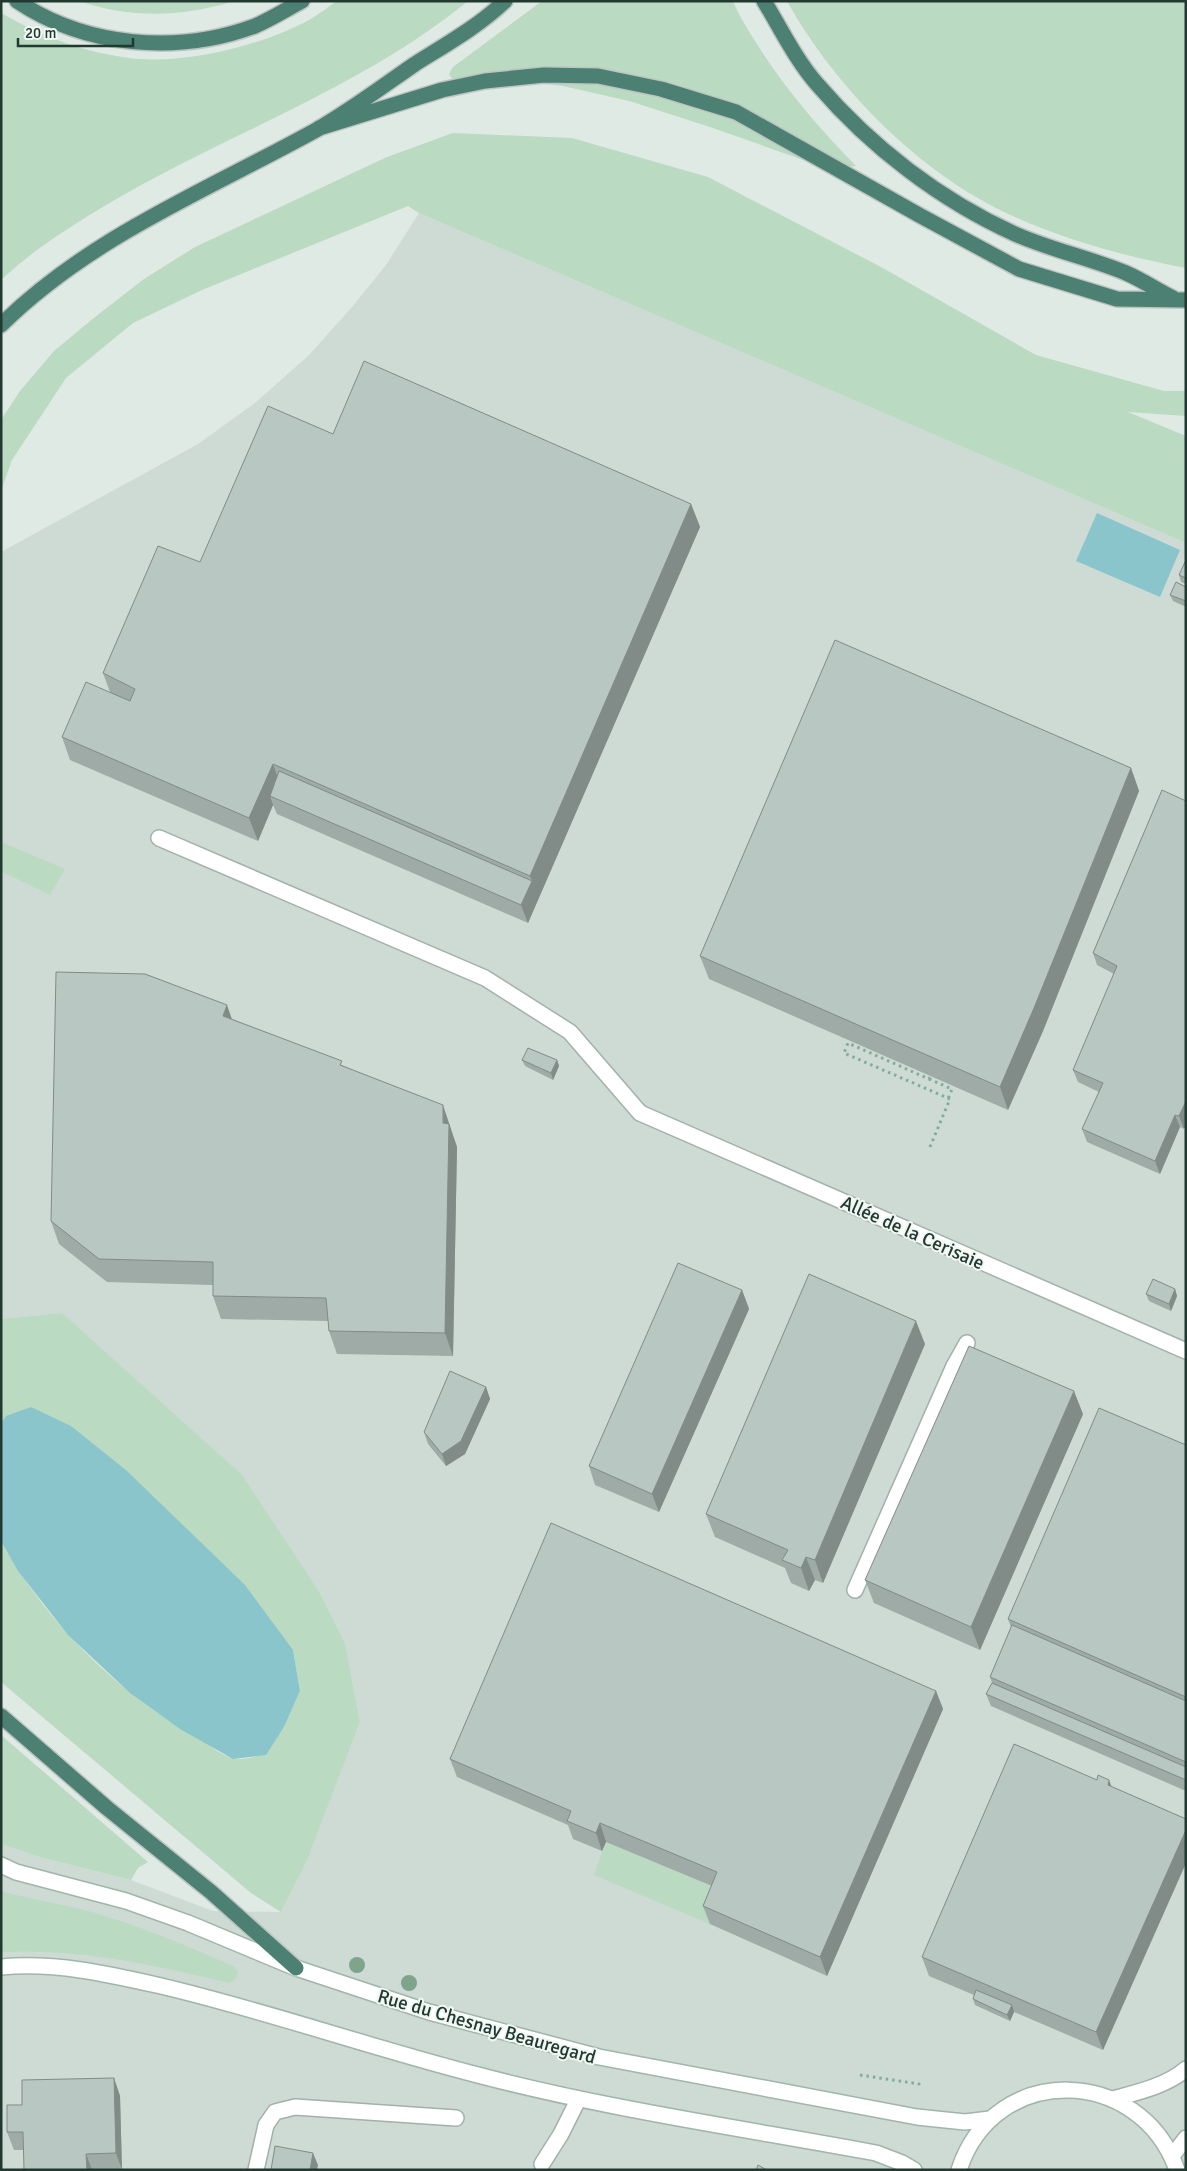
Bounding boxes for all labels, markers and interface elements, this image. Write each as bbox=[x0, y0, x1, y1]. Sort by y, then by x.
scale bar bbox=[18, 15, 132, 47]
text: 20 m bbox=[25, 24, 56, 42]
street label: Allée de la Cerisaie bbox=[837, 1191, 988, 1275]
street label: Rue du Chesnay Beauregard bbox=[375, 1984, 599, 2070]

